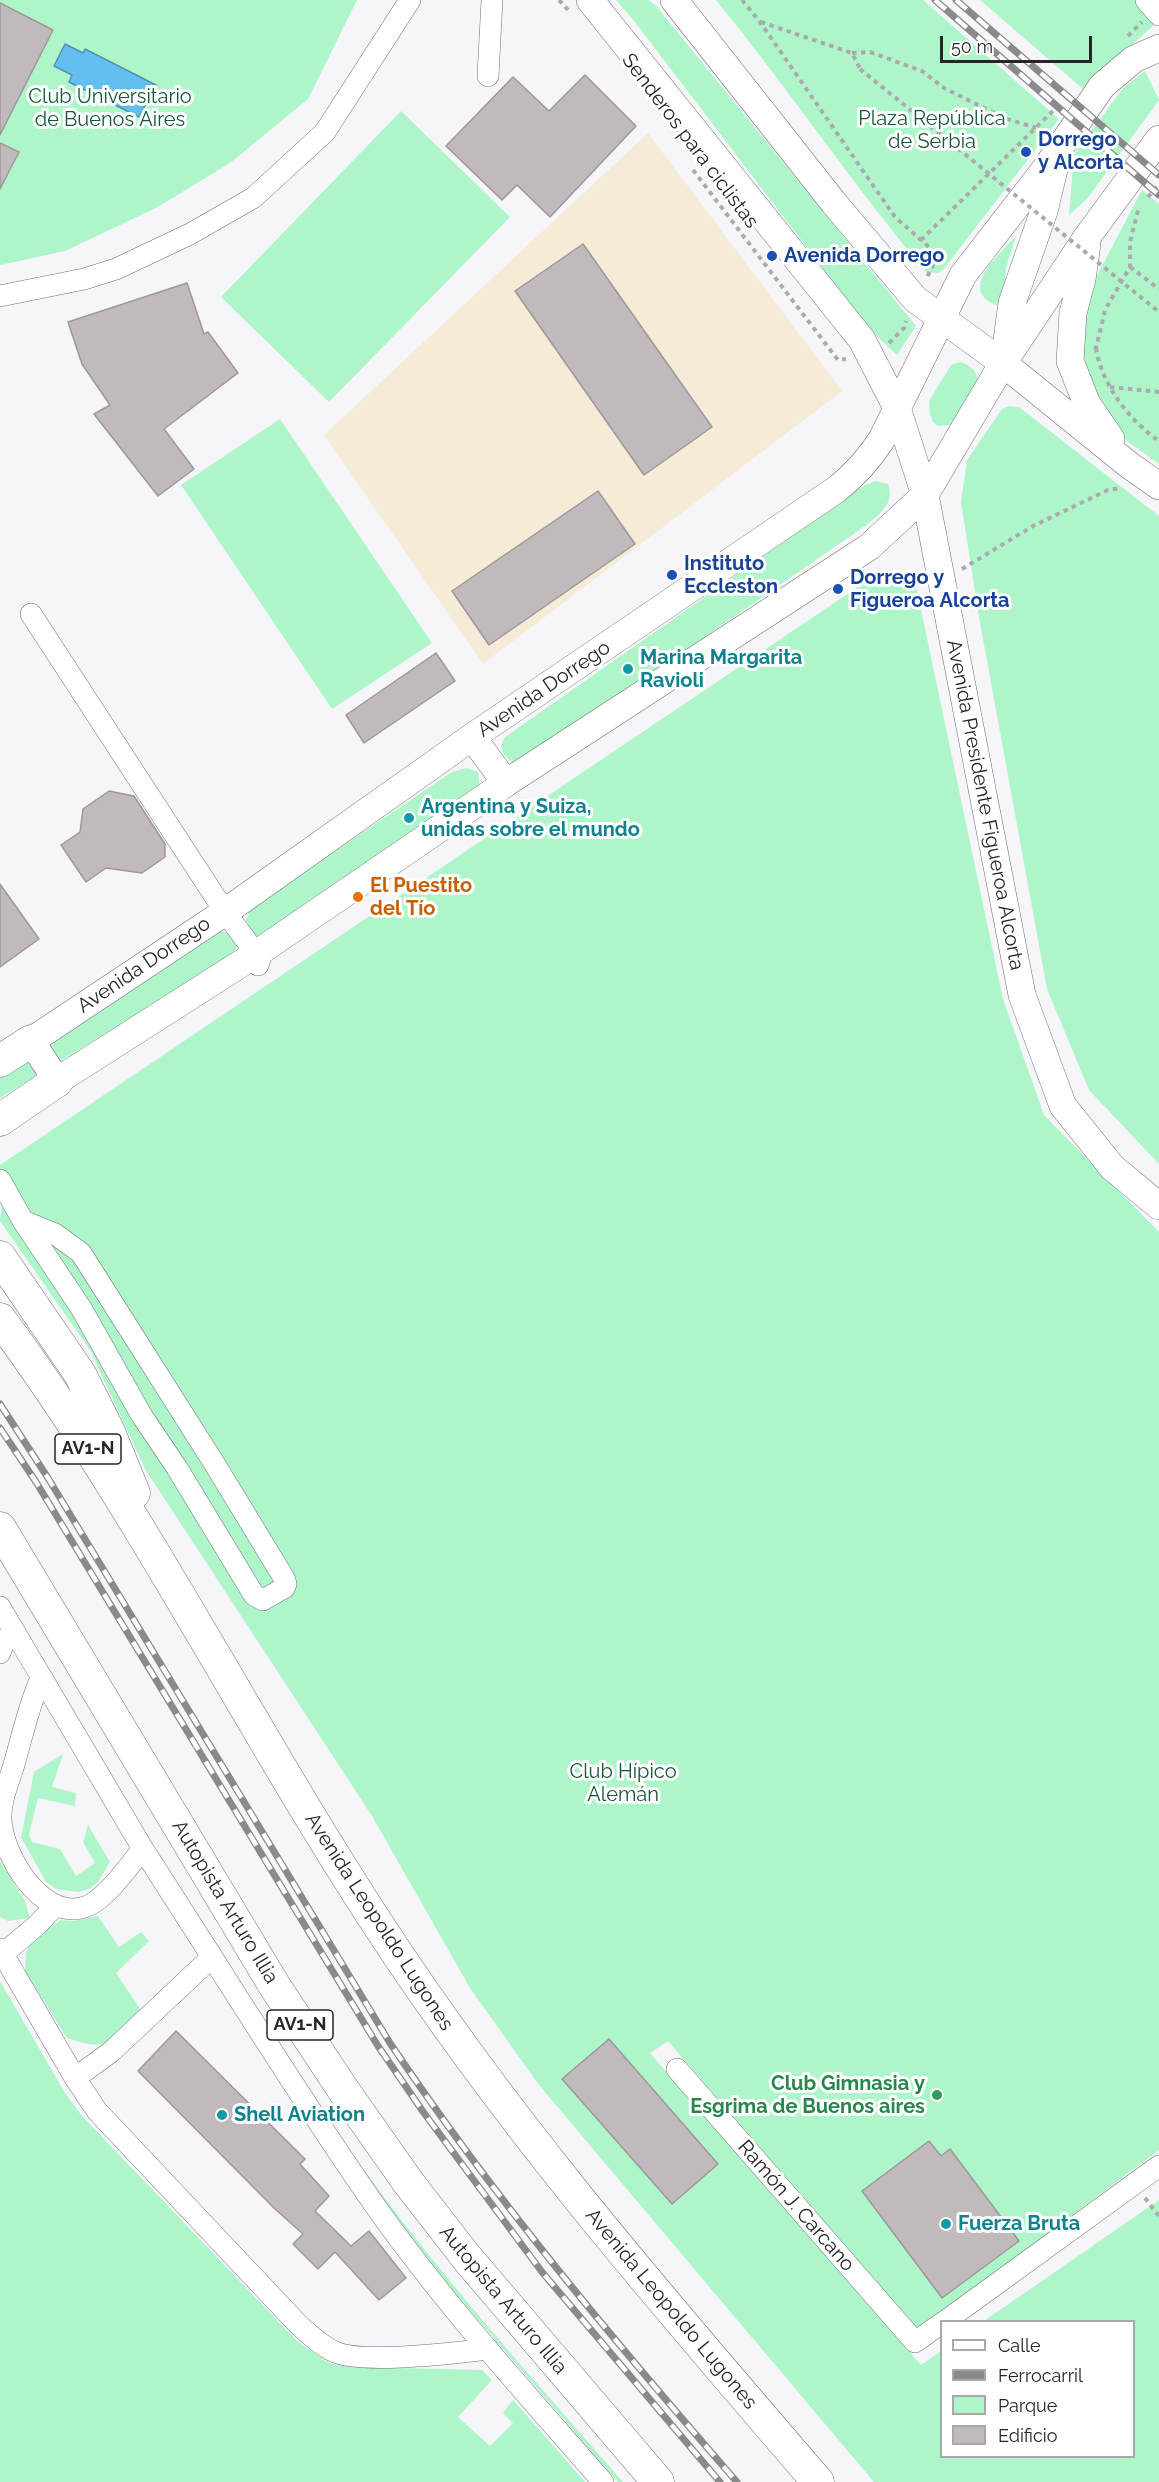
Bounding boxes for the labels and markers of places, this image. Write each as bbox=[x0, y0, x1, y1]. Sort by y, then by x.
place label: Dorrego y Alcorta bbox=[1038, 128, 1124, 175]
marker: Dorrego y Alcorta bbox=[1019, 145, 1033, 159]
place label: Avenida Dorrego bbox=[784, 244, 944, 268]
marker: Avenida Dorrego bbox=[765, 249, 779, 263]
place label: Instituto Eccleston bbox=[684, 552, 778, 599]
place label: Dorrego y Figueroa Alcorta bbox=[850, 566, 1010, 613]
marker: Instituto Eccleston bbox=[665, 568, 679, 582]
marker: Dorrego y Figueroa Alcorta bbox=[831, 582, 845, 596]
place label: Marina Margarita Ravioli bbox=[640, 646, 802, 693]
marker: Marina Margarita Ravioli bbox=[621, 662, 635, 676]
place label: Argentina y Suiza, unidas sobre el mundo bbox=[421, 795, 640, 842]
marker: Argentina y Suiza, unidas sobre el mundo bbox=[402, 811, 416, 825]
place label: El Puestito del Tío bbox=[370, 874, 472, 921]
marker: El Puestito del Tío bbox=[351, 890, 365, 904]
place label: Club Gimnasia y Esgrima de Buenos aires bbox=[690, 2072, 925, 2119]
marker: Club Gimnasia y Esgrima de Buenos aires bbox=[930, 2088, 944, 2102]
place label: Shell Aviation bbox=[234, 2103, 365, 2127]
marker: Shell Aviation bbox=[215, 2108, 229, 2122]
place label: Fuerza Bruta bbox=[958, 2212, 1080, 2236]
marker: Fuerza Bruta bbox=[939, 2217, 953, 2231]

